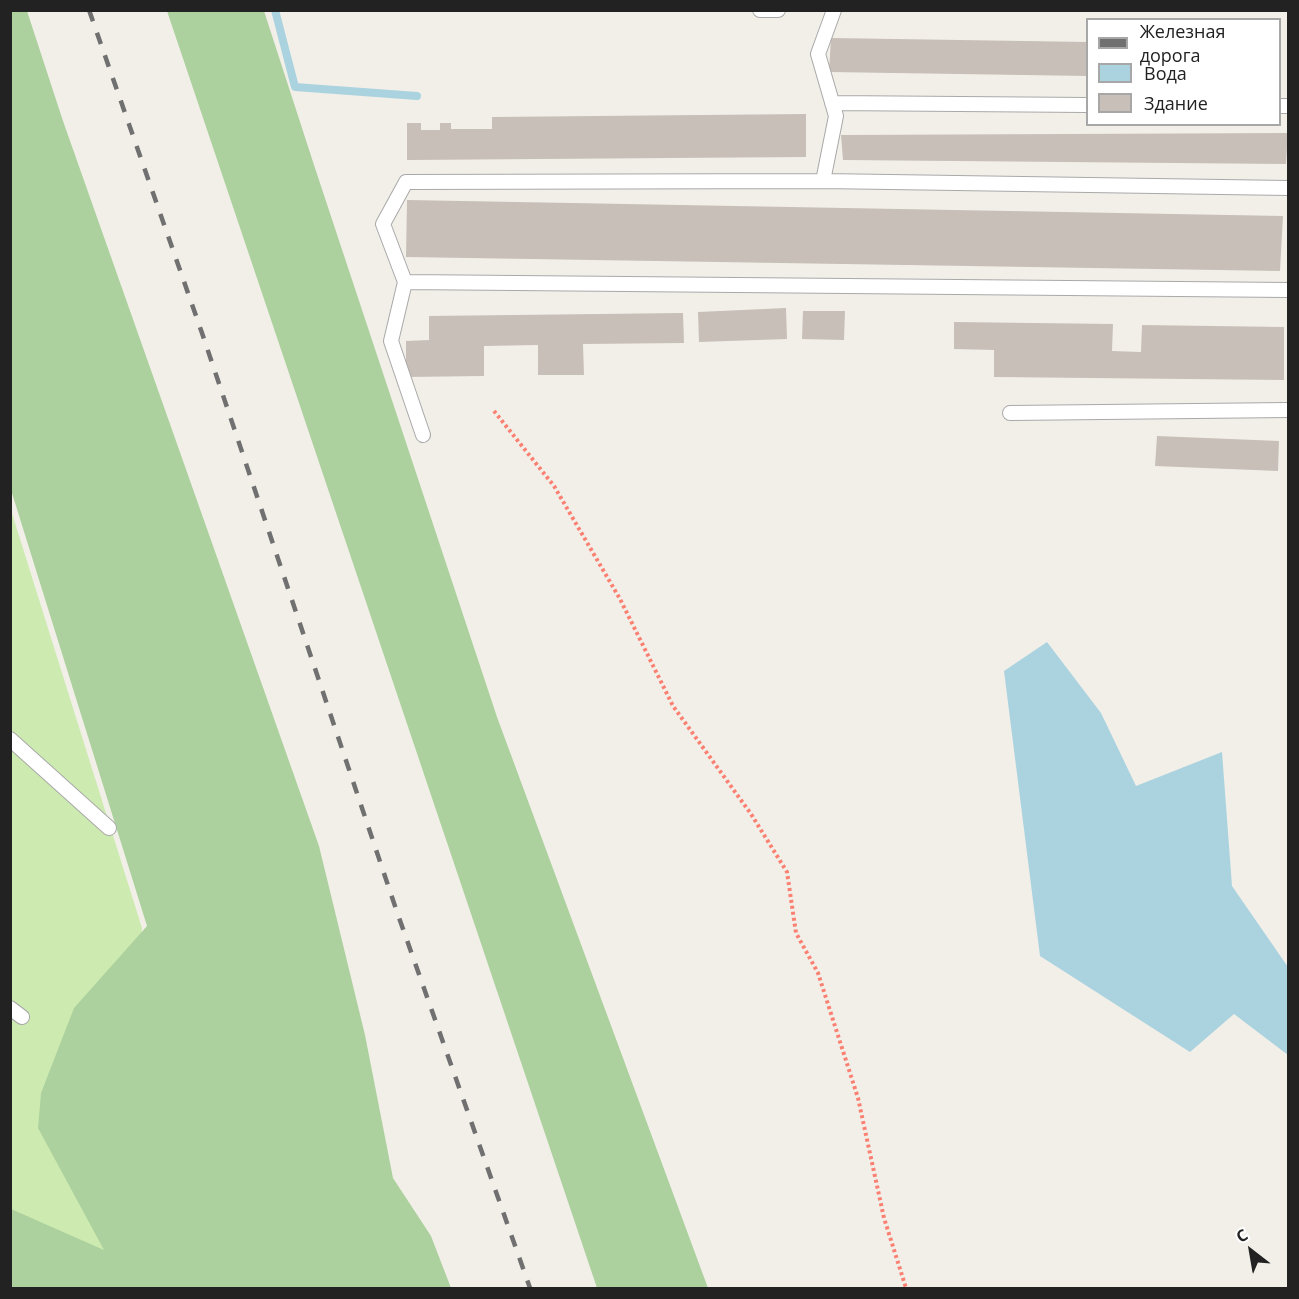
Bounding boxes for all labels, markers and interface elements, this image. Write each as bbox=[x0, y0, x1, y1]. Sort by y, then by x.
legend bbox=[1086, 18, 1281, 126]
text: Железная дорога bbox=[1140, 19, 1225, 67]
text: Вода bbox=[1144, 61, 1187, 85]
text: Здание bbox=[1144, 91, 1208, 115]
north arrow bbox=[1221, 1221, 1281, 1281]
text: С bbox=[1232, 1224, 1252, 1248]

